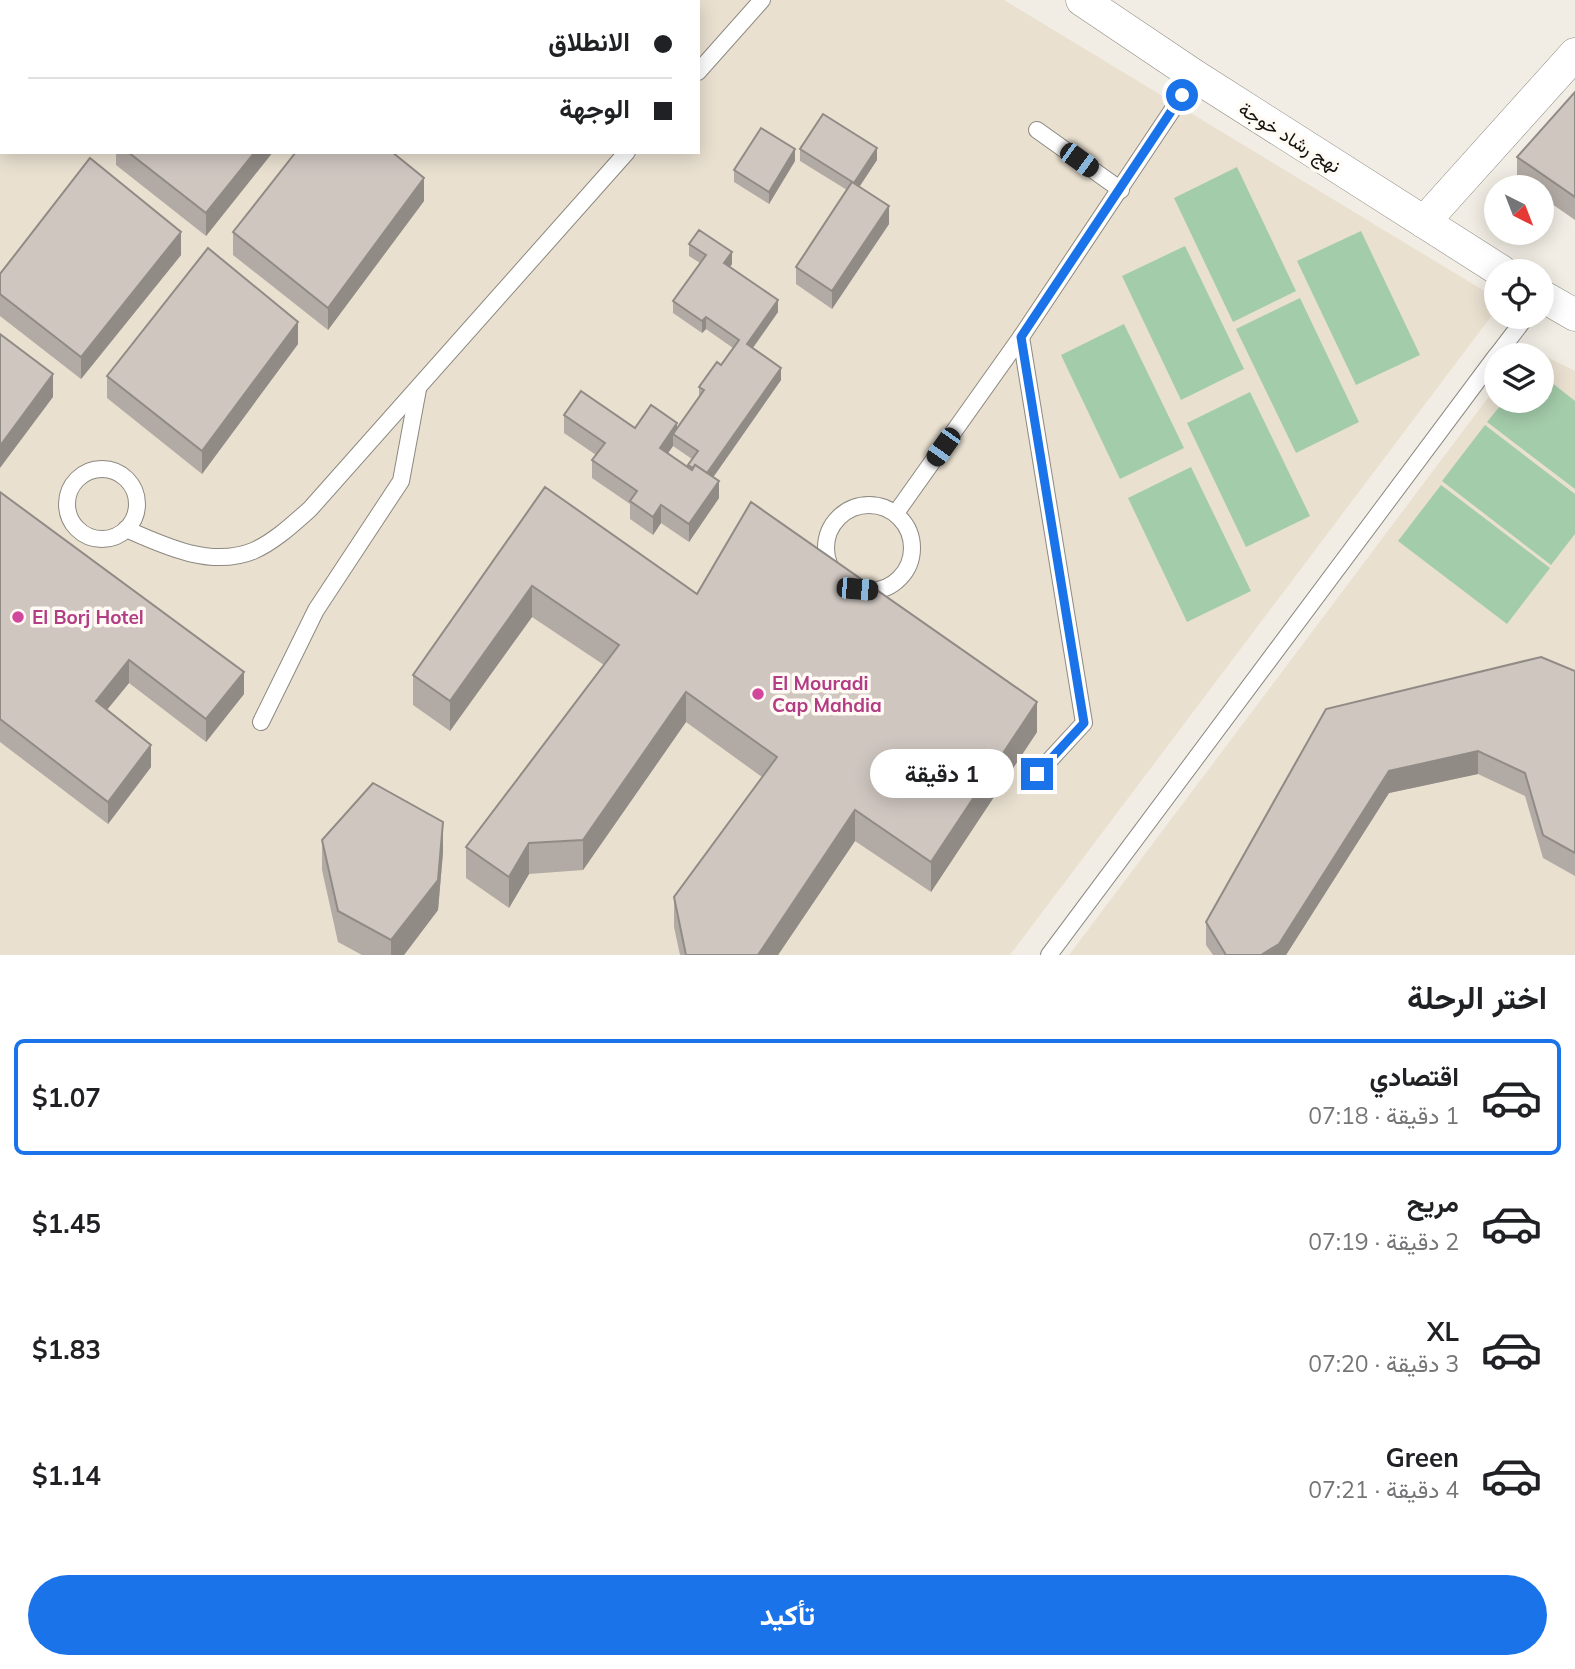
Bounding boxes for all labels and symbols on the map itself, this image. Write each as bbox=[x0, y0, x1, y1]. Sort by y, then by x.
route start bbox=[1166, 79, 1198, 111]
street label: نهج رشاد خوجة bbox=[1234, 96, 1345, 180]
car bbox=[1056, 139, 1103, 181]
north arrow bbox=[1484, 175, 1554, 245]
car bbox=[923, 424, 964, 470]
car bbox=[836, 577, 879, 601]
place label: El Borj Hotel bbox=[32, 605, 144, 629]
marker: El Borj Hotel bbox=[10, 609, 26, 625]
place label: El Mouradi Cap Mahdia bbox=[772, 671, 882, 717]
marker: El Mouradi Cap Mahdia bbox=[750, 686, 766, 702]
callout: 1 دقيقة bbox=[869, 750, 1012, 798]
route end bbox=[1021, 758, 1053, 790]

